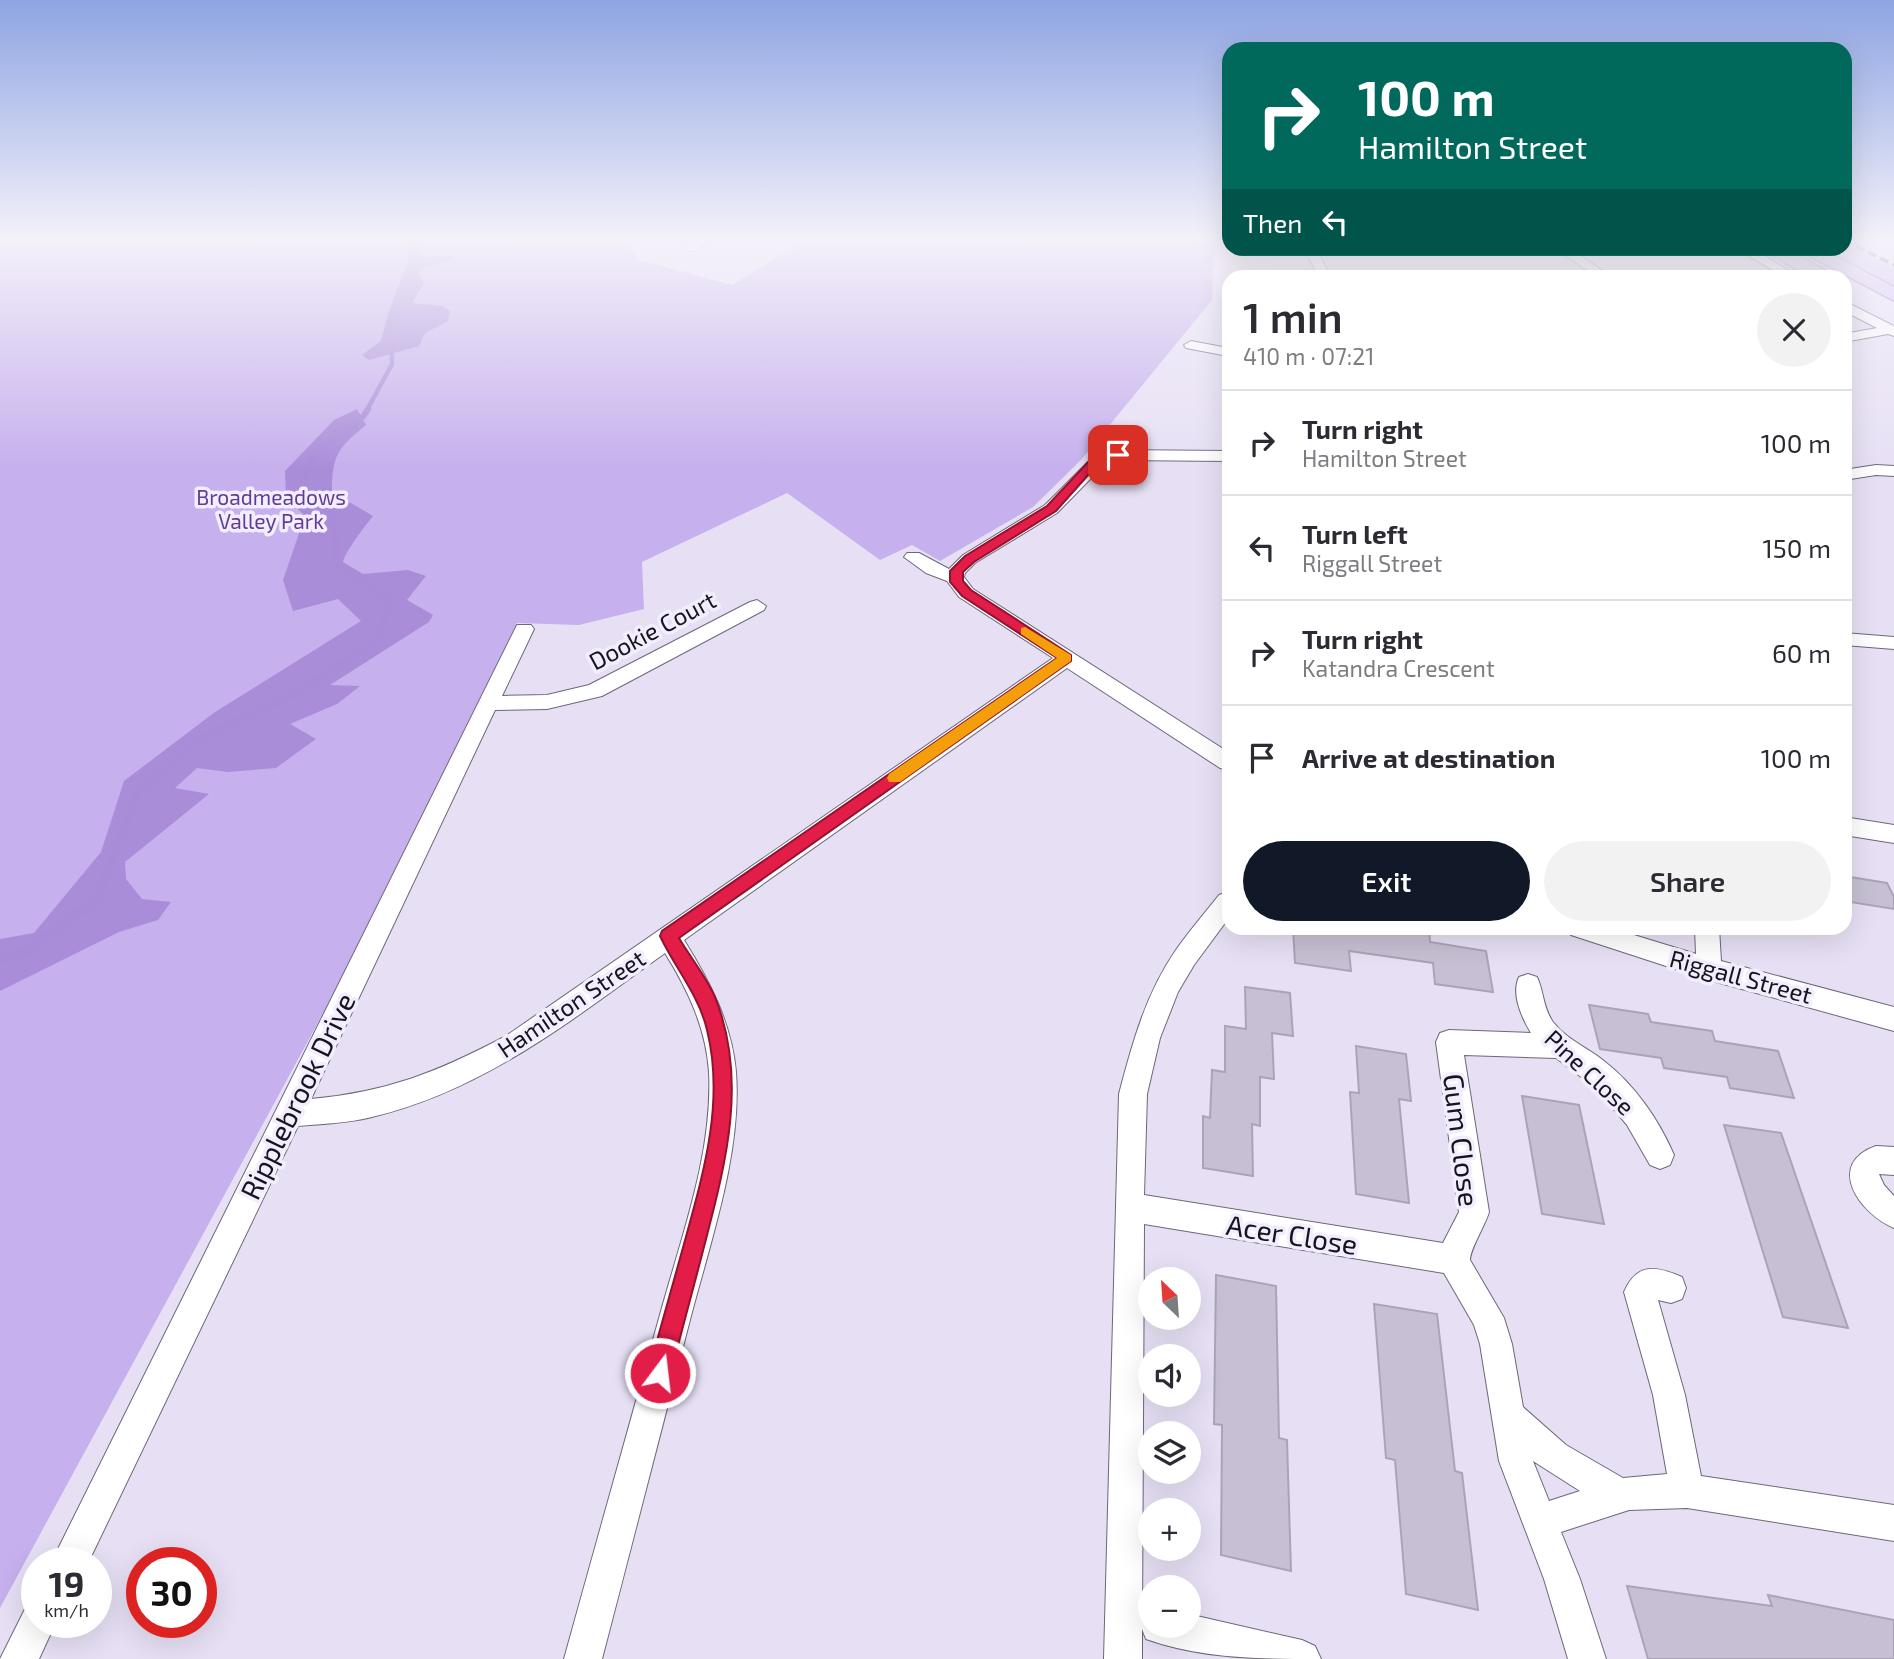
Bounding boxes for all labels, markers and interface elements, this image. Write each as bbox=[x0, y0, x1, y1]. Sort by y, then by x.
text: 100 m bbox=[1358, 67, 1495, 126]
icon: right bbox=[1243, 70, 1334, 161]
text: Hamilton Street bbox=[1358, 127, 1587, 165]
icon: left bbox=[1316, 203, 1354, 241]
text: Then bbox=[1243, 207, 1302, 238]
text: 1 min bbox=[1243, 291, 1343, 341]
button: close bbox=[1757, 293, 1831, 367]
text: 410 m · 07:21 bbox=[1243, 342, 1374, 370]
text: Turn right bbox=[1302, 413, 1423, 444]
icon: right bbox=[1243, 424, 1281, 462]
pin bbox=[1088, 425, 1148, 485]
text: 100 m bbox=[1761, 427, 1831, 458]
icon: arrive bbox=[1099, 436, 1137, 474]
text: Hamilton Street bbox=[1302, 444, 1467, 472]
park label: Broadmeadows Valley Park bbox=[196, 484, 346, 533]
text: Turn left bbox=[1302, 518, 1408, 549]
icon: left bbox=[1243, 529, 1281, 567]
text: 150 m bbox=[1762, 532, 1831, 563]
text: Riggall Street bbox=[1302, 549, 1442, 577]
street label: Dookie Court bbox=[584, 584, 720, 676]
text: Turn right bbox=[1302, 623, 1423, 654]
icon: right bbox=[1243, 634, 1281, 672]
text: 60 m bbox=[1772, 637, 1831, 668]
text: Katandra Crescent bbox=[1302, 654, 1495, 682]
icon: arrive bbox=[1243, 739, 1281, 777]
text: Arrive at destination bbox=[1302, 742, 1555, 773]
text: 100 m bbox=[1761, 742, 1831, 773]
button: Exit bbox=[1243, 841, 1530, 921]
button: Share bbox=[1544, 841, 1831, 921]
street label: Hamilton Street bbox=[492, 943, 650, 1063]
street label: Riggall Street bbox=[1667, 943, 1815, 1009]
street label: Ripplebrook Drive bbox=[232, 987, 362, 1205]
street label: Pine Close bbox=[1539, 1023, 1641, 1121]
street label: Gum Close bbox=[1437, 1072, 1487, 1208]
street label: Acer Close bbox=[1224, 1207, 1360, 1261]
north arrow bbox=[1138, 1267, 1200, 1330]
map controls bbox=[1138, 1267, 1201, 1638]
position arrow bbox=[623, 1336, 697, 1410]
button: sound bbox=[1138, 1344, 1201, 1407]
button: layers bbox=[1138, 1421, 1201, 1484]
button: + bbox=[1138, 1498, 1201, 1561]
speed limit sign: 30 bbox=[126, 1547, 217, 1638]
text: 19 bbox=[49, 1562, 84, 1604]
button: − bbox=[1138, 1575, 1201, 1638]
text: km/h bbox=[44, 1599, 89, 1621]

